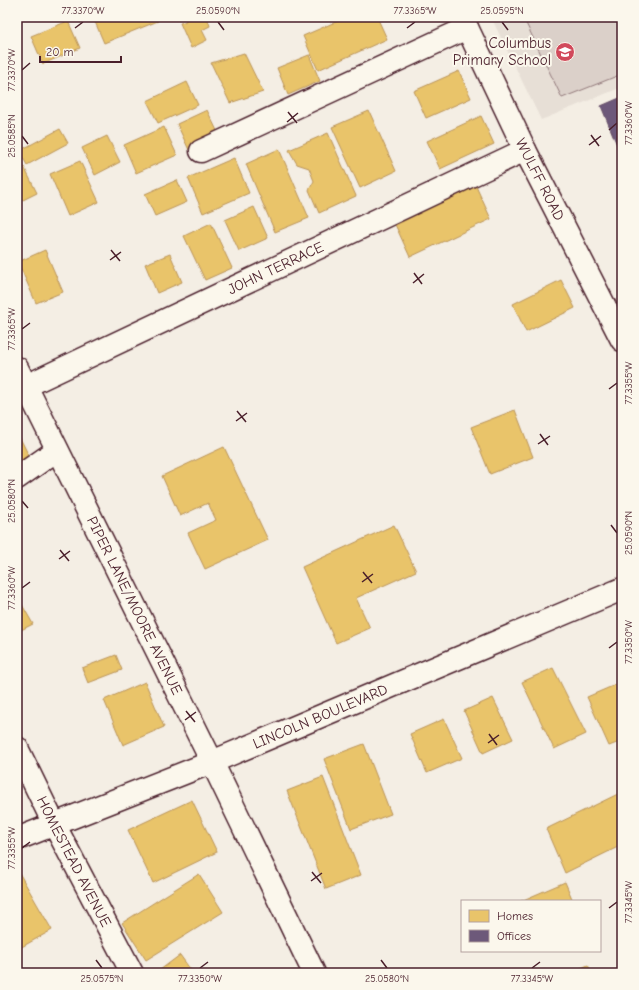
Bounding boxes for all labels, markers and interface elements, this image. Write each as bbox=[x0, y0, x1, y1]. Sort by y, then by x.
text: 77.3370°W bbox=[61, 5, 105, 17]
text: 25.0590°N bbox=[196, 5, 240, 17]
text: 77.3365°W bbox=[393, 5, 437, 17]
text: 25.0595°N bbox=[480, 5, 524, 17]
place label: Columbus Primary School bbox=[453, 34, 551, 69]
scale bar bbox=[40, 38, 121, 64]
school or university icon: Columbus Primary School bbox=[554, 41, 576, 63]
text: 20 m bbox=[46, 45, 74, 59]
text: 77.3370°W bbox=[6, 48, 18, 92]
text: 77.3360°W bbox=[623, 101, 635, 145]
text: 25.0585°N bbox=[6, 114, 18, 158]
street label: WULFF ROAD bbox=[512, 135, 568, 223]
street label: JOHN TERRACE bbox=[225, 238, 326, 298]
text: 77.3365°W bbox=[6, 307, 18, 351]
text: 77.3355°W bbox=[623, 361, 635, 405]
text: 25.0580°N bbox=[6, 479, 18, 523]
text: 25.0590°N bbox=[623, 511, 635, 555]
street label: PIPER LANE/MOORE AVENUE bbox=[83, 513, 186, 698]
text: 77.3360°W bbox=[6, 566, 18, 610]
text: 77.3350°W bbox=[623, 620, 635, 664]
street label: LINCOLN BOULEVARD bbox=[250, 680, 390, 753]
street label: HOMESTEAD AVENUE bbox=[33, 793, 115, 930]
text: 77.3355°W bbox=[6, 826, 18, 870]
text: 77.3345°W bbox=[623, 880, 635, 923]
legend bbox=[461, 900, 601, 952]
text: Homes bbox=[497, 909, 533, 923]
text: Offices bbox=[497, 929, 531, 943]
text: 25.0575°N bbox=[81, 973, 123, 985]
text: 77.3350°W bbox=[178, 973, 222, 985]
text: 25.0580°N bbox=[365, 973, 409, 985]
text: 77.3345°W bbox=[511, 973, 554, 985]

